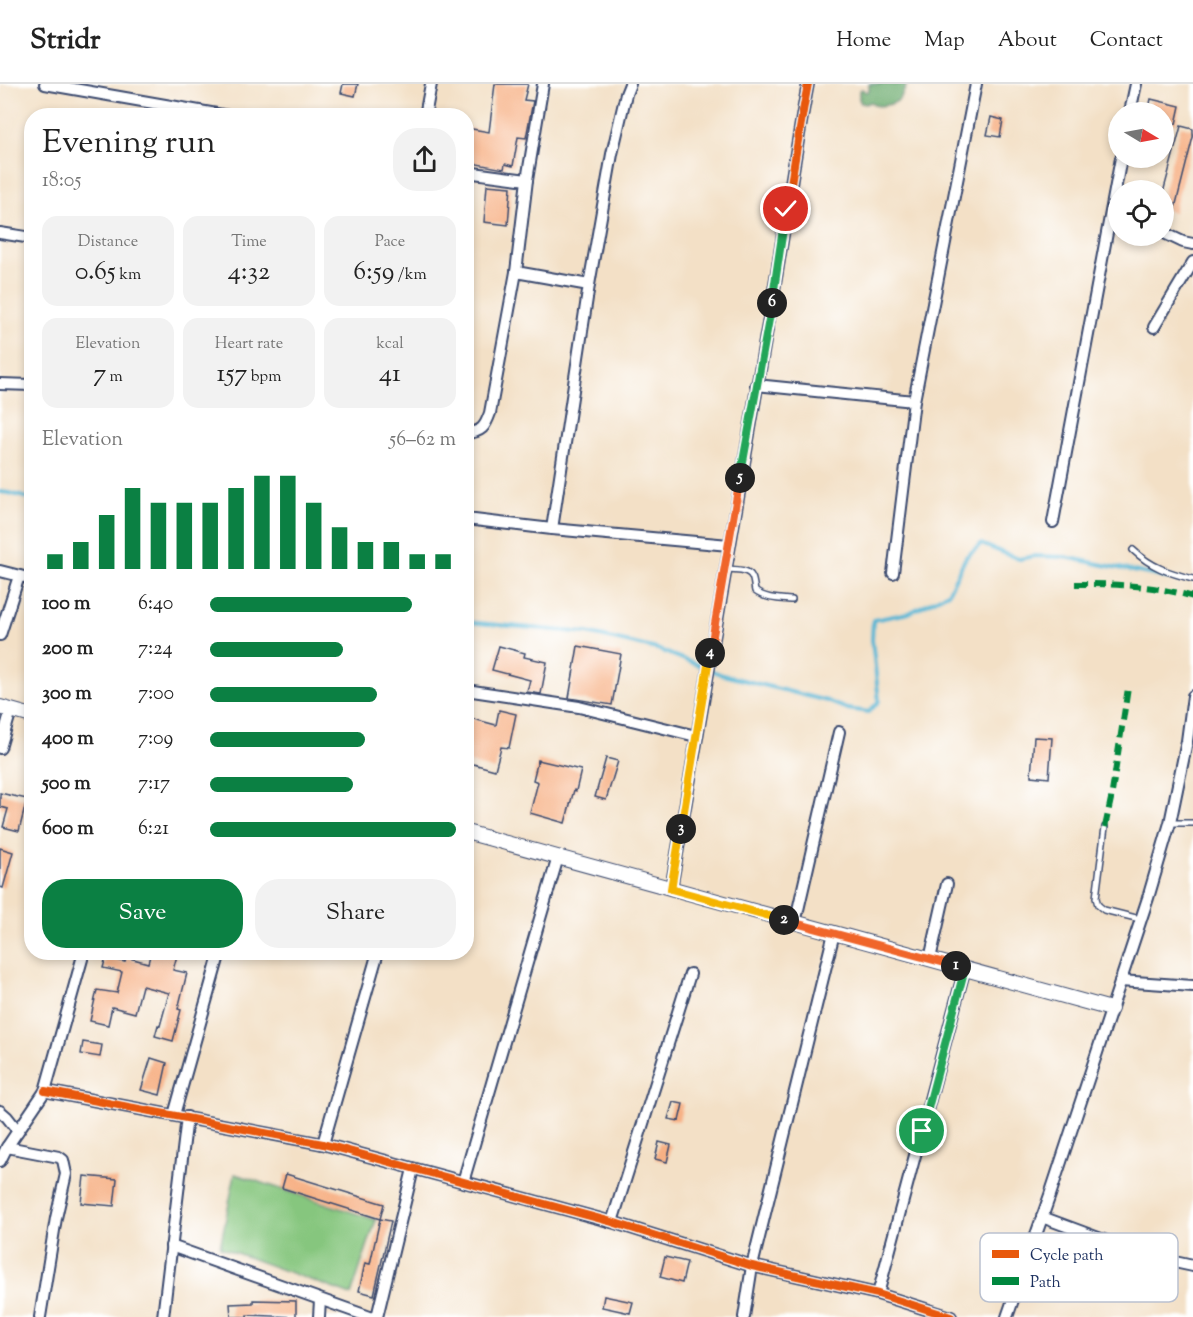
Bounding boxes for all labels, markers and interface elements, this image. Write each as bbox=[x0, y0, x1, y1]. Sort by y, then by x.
text: Stridr bbox=[30, 21, 101, 61]
text: Home bbox=[836, 26, 891, 56]
text: Map bbox=[924, 26, 965, 56]
text: About bbox=[998, 26, 1057, 56]
text: Contact bbox=[1090, 26, 1163, 56]
north arrow bbox=[1108, 102, 1174, 168]
map controls bbox=[1108, 102, 1174, 246]
text: Evening run bbox=[42, 120, 216, 168]
button: share bbox=[393, 128, 456, 191]
text: 18:05 bbox=[42, 167, 81, 196]
button: locate bbox=[1108, 180, 1174, 246]
pin bbox=[760, 183, 811, 234]
icon: check bbox=[769, 192, 802, 225]
text: Distance bbox=[78, 231, 138, 254]
text: Time bbox=[231, 231, 267, 254]
text: Pace bbox=[375, 231, 405, 254]
text: 0.65 bbox=[75, 254, 116, 291]
text: 4:32 bbox=[228, 254, 270, 291]
text: 6:59 bbox=[353, 254, 394, 291]
text: km bbox=[116, 264, 141, 287]
text: /km bbox=[394, 264, 427, 287]
pin: 6 bbox=[757, 288, 787, 318]
text: 6 bbox=[768, 291, 776, 314]
text: Elevation bbox=[76, 333, 140, 356]
text: Heart rate bbox=[215, 333, 283, 356]
text: kcal bbox=[376, 333, 404, 356]
text: 7 bbox=[93, 356, 106, 393]
text: 157 bbox=[217, 356, 247, 393]
text: 41 bbox=[379, 356, 401, 393]
text: m bbox=[106, 366, 123, 389]
text: bpm bbox=[247, 366, 281, 389]
text: Elevation bbox=[42, 426, 123, 455]
text: 56–62 m bbox=[389, 426, 456, 455]
pin: 5 bbox=[725, 463, 755, 493]
text: 5 bbox=[737, 466, 743, 489]
text: 100 m bbox=[42, 590, 91, 619]
text: 6:40 bbox=[138, 590, 173, 619]
text: 200 m bbox=[42, 635, 93, 664]
text: 7:24 bbox=[138, 635, 173, 664]
pin: 4 bbox=[695, 638, 725, 668]
text: 4 bbox=[706, 641, 714, 664]
text: 300 m bbox=[42, 680, 92, 709]
text: 7:00 bbox=[138, 680, 174, 709]
text: 400 m bbox=[42, 725, 94, 754]
text: 7:09 bbox=[138, 725, 173, 754]
text: 500 m bbox=[42, 770, 91, 799]
text: 7:17 bbox=[138, 770, 170, 799]
pin: 3 bbox=[666, 814, 696, 844]
text: 600 m bbox=[42, 815, 94, 844]
text: 6:21 bbox=[138, 815, 169, 844]
text: 3 bbox=[678, 817, 684, 840]
button: Save bbox=[42, 879, 243, 948]
button: Share bbox=[255, 879, 456, 948]
pin: 2 bbox=[769, 905, 799, 935]
text: 2 bbox=[780, 908, 788, 931]
pin: 1 bbox=[941, 951, 971, 981]
text: 1 bbox=[953, 954, 959, 977]
pin bbox=[896, 1105, 947, 1156]
icon: arrive bbox=[905, 1114, 938, 1147]
legend bbox=[980, 1233, 1178, 1302]
text: Cycle path bbox=[1030, 1245, 1104, 1268]
text: Path bbox=[1030, 1272, 1061, 1295]

